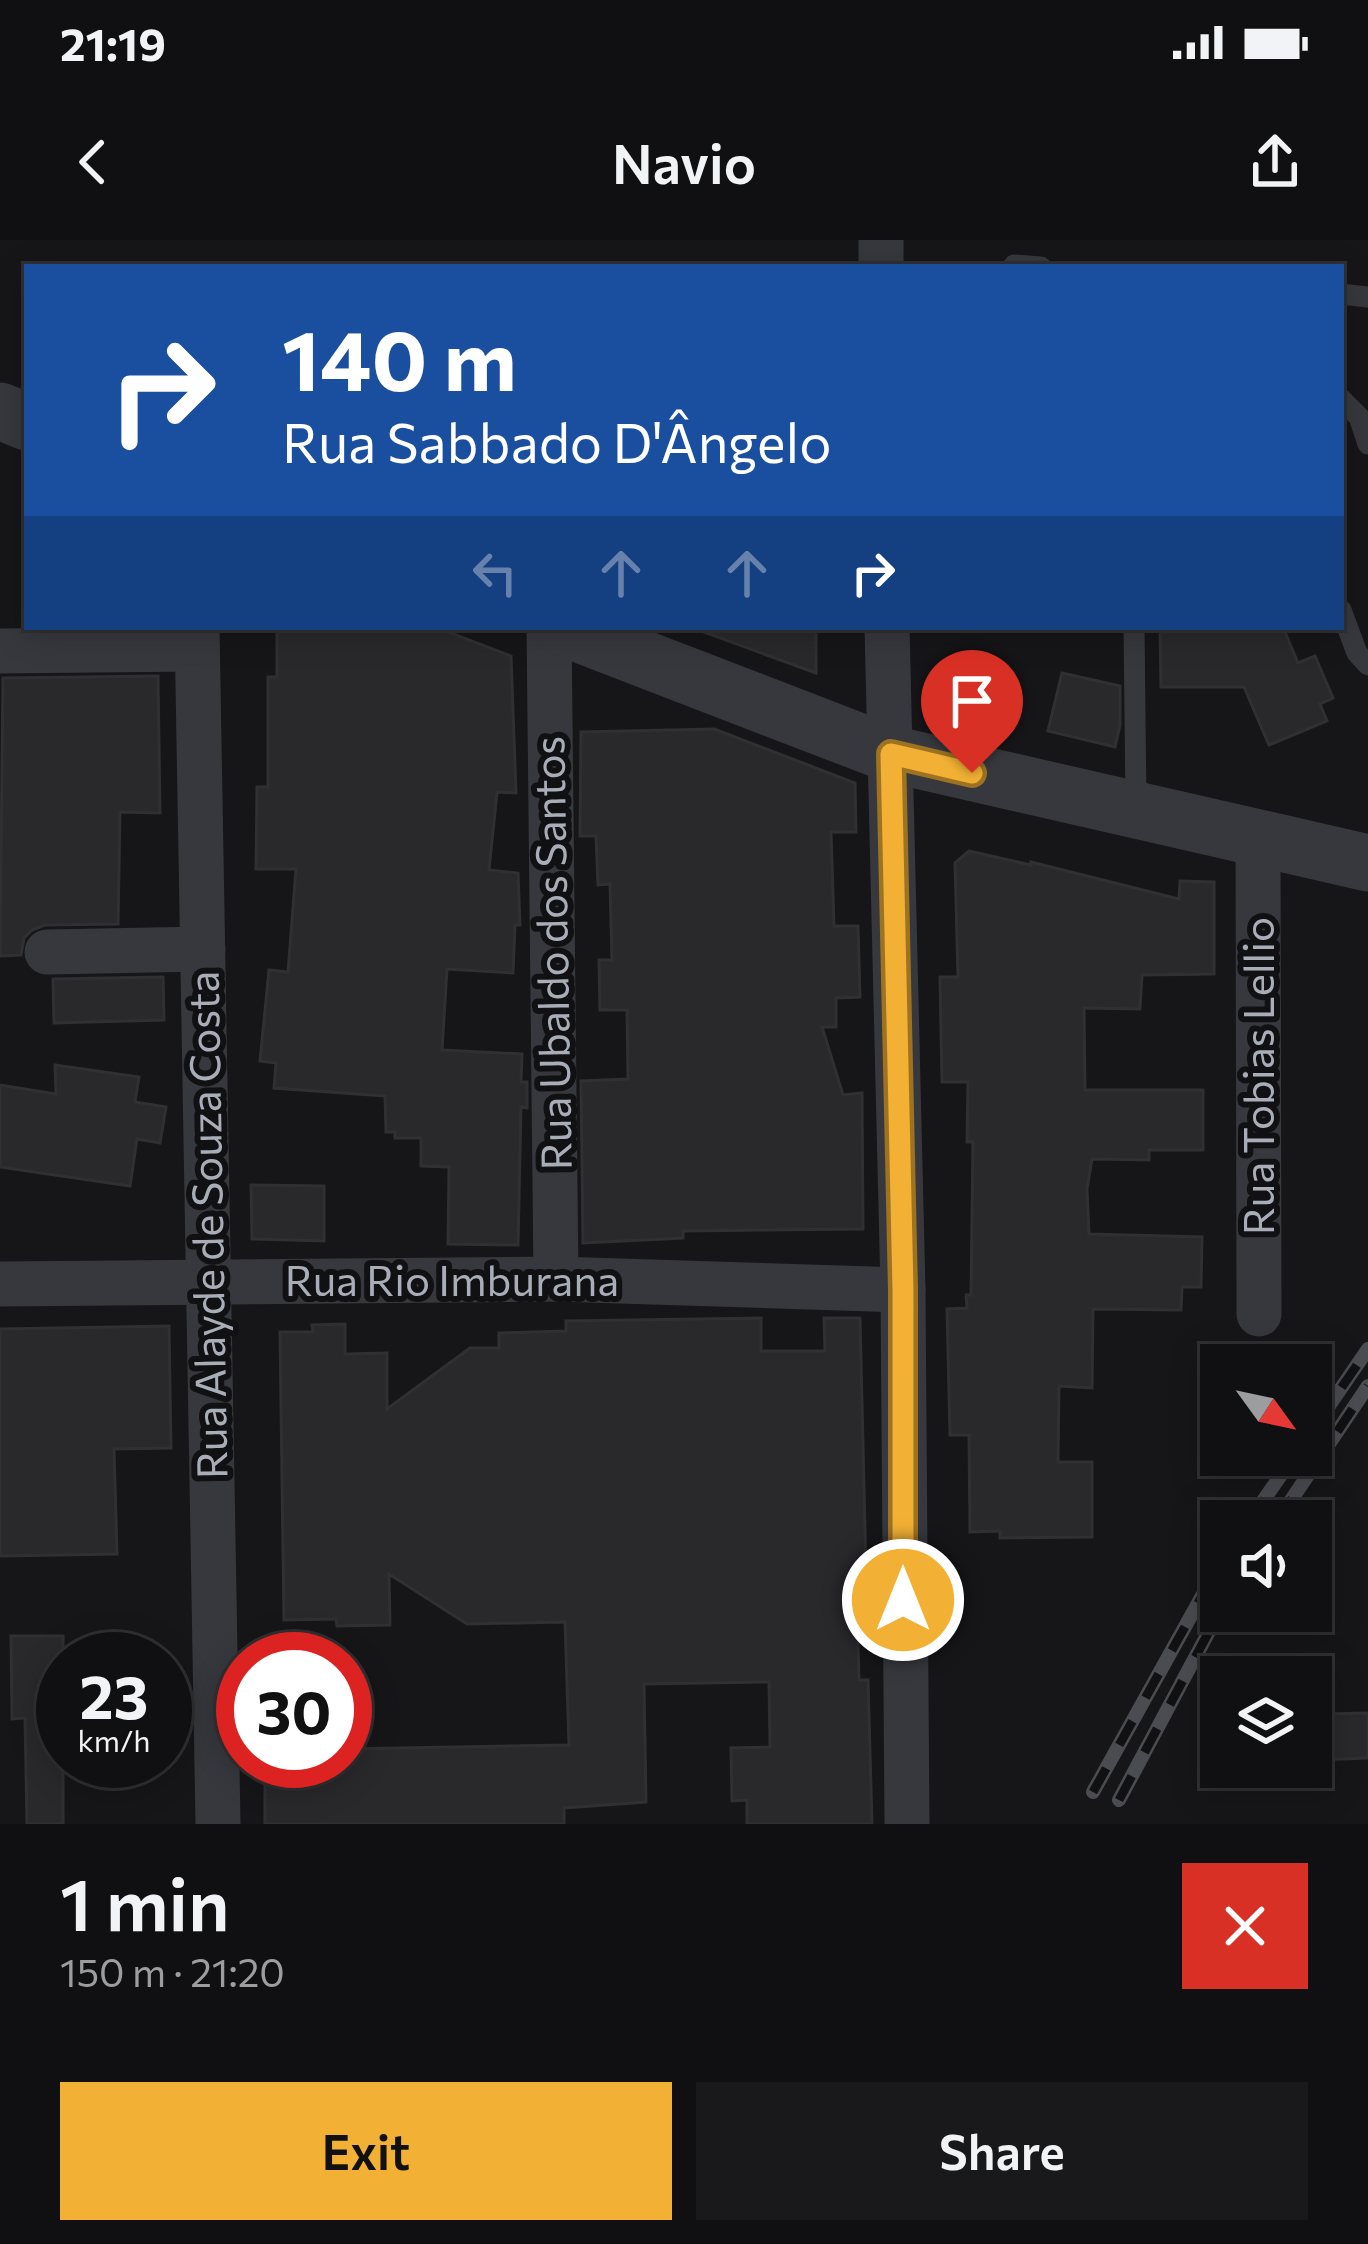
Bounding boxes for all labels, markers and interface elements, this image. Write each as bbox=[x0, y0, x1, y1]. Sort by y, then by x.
text: 21:19 bbox=[60, 15, 166, 70]
icon: back bbox=[60, 129, 126, 195]
text: Navio bbox=[612, 129, 756, 195]
icon: share bbox=[1242, 129, 1308, 195]
text: 140 m bbox=[282, 306, 517, 408]
icon: right bbox=[84, 312, 240, 468]
text: Rua Sabbado D'Ângelo bbox=[282, 408, 832, 474]
icon: left bbox=[462, 540, 528, 606]
icon: ahead bbox=[588, 540, 654, 606]
icon: ahead bbox=[714, 540, 780, 606]
icon: right bbox=[840, 540, 906, 606]
pin bbox=[921, 650, 1023, 773]
icon: arrive bbox=[939, 668, 1005, 734]
street label: Rua Ubaldo dos Santos bbox=[521, 735, 581, 1171]
street label: Rua Tobias Lellio bbox=[1231, 917, 1283, 1235]
street label: Rua Alayde de Souza Costa bbox=[176, 970, 236, 1480]
street label: Rua Rio Imburana bbox=[285, 1253, 619, 1305]
north arrow bbox=[1200, 1344, 1332, 1476]
map controls bbox=[1200, 1344, 1332, 1788]
button: sound bbox=[1200, 1500, 1332, 1632]
position arrow bbox=[840, 1537, 966, 1663]
speed limit sign: 30 bbox=[216, 1632, 372, 1788]
button: layers bbox=[1200, 1656, 1332, 1788]
text: 23 bbox=[79, 1658, 149, 1731]
text: km/h bbox=[78, 1721, 150, 1758]
text: 1 min bbox=[60, 1858, 230, 1946]
button: close bbox=[1182, 1863, 1308, 1989]
text: 150 m · 21:20 bbox=[60, 1947, 285, 1995]
button: Exit bbox=[60, 2082, 672, 2220]
button: Share bbox=[696, 2082, 1308, 2220]

